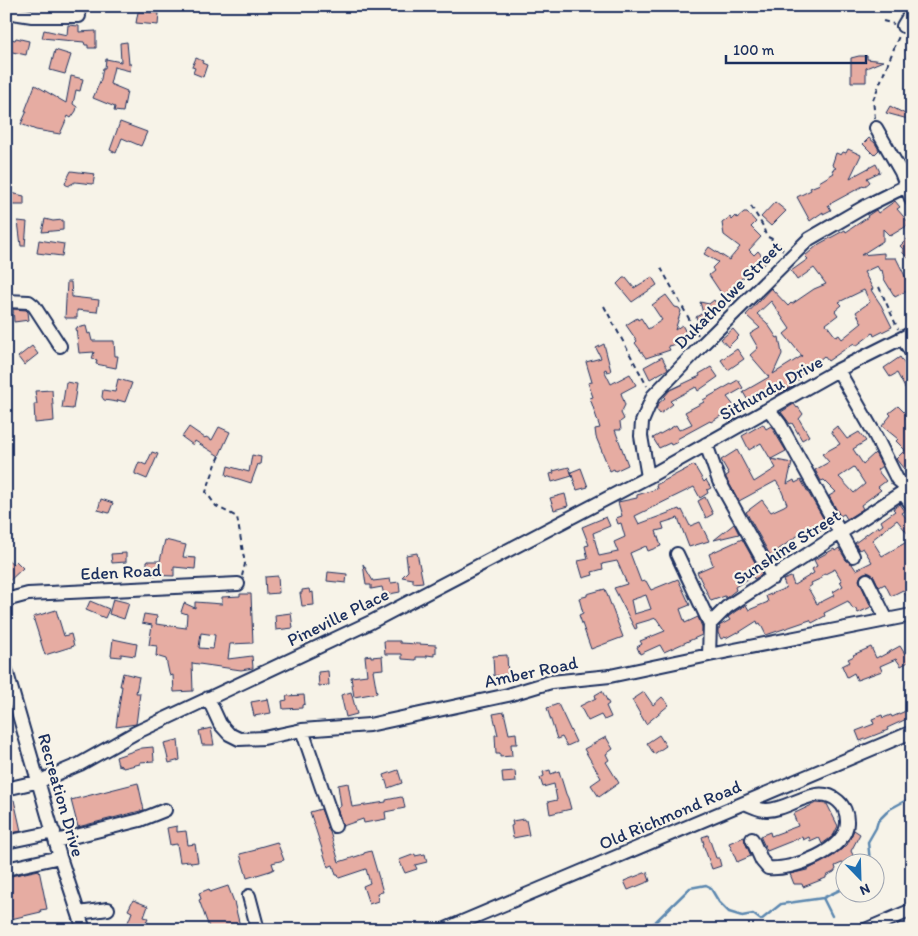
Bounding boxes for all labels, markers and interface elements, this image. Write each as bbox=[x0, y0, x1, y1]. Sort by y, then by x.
scale bar bbox=[726, 32, 866, 64]
text: 100 m bbox=[733, 41, 775, 59]
street label: Dukatholwe Street bbox=[669, 236, 787, 354]
street label: Sithundu Drive bbox=[715, 351, 827, 425]
street label: Sunshine Street bbox=[729, 504, 845, 590]
street label: Eden Road bbox=[80, 559, 162, 585]
street label: Pineville Place bbox=[283, 583, 393, 651]
street label: Amber Road bbox=[482, 651, 580, 693]
street label: Recreation Drive bbox=[33, 731, 89, 859]
street label: Old Richmond Road bbox=[596, 775, 745, 855]
north arrow bbox=[836, 854, 886, 904]
text: N bbox=[857, 880, 873, 899]

